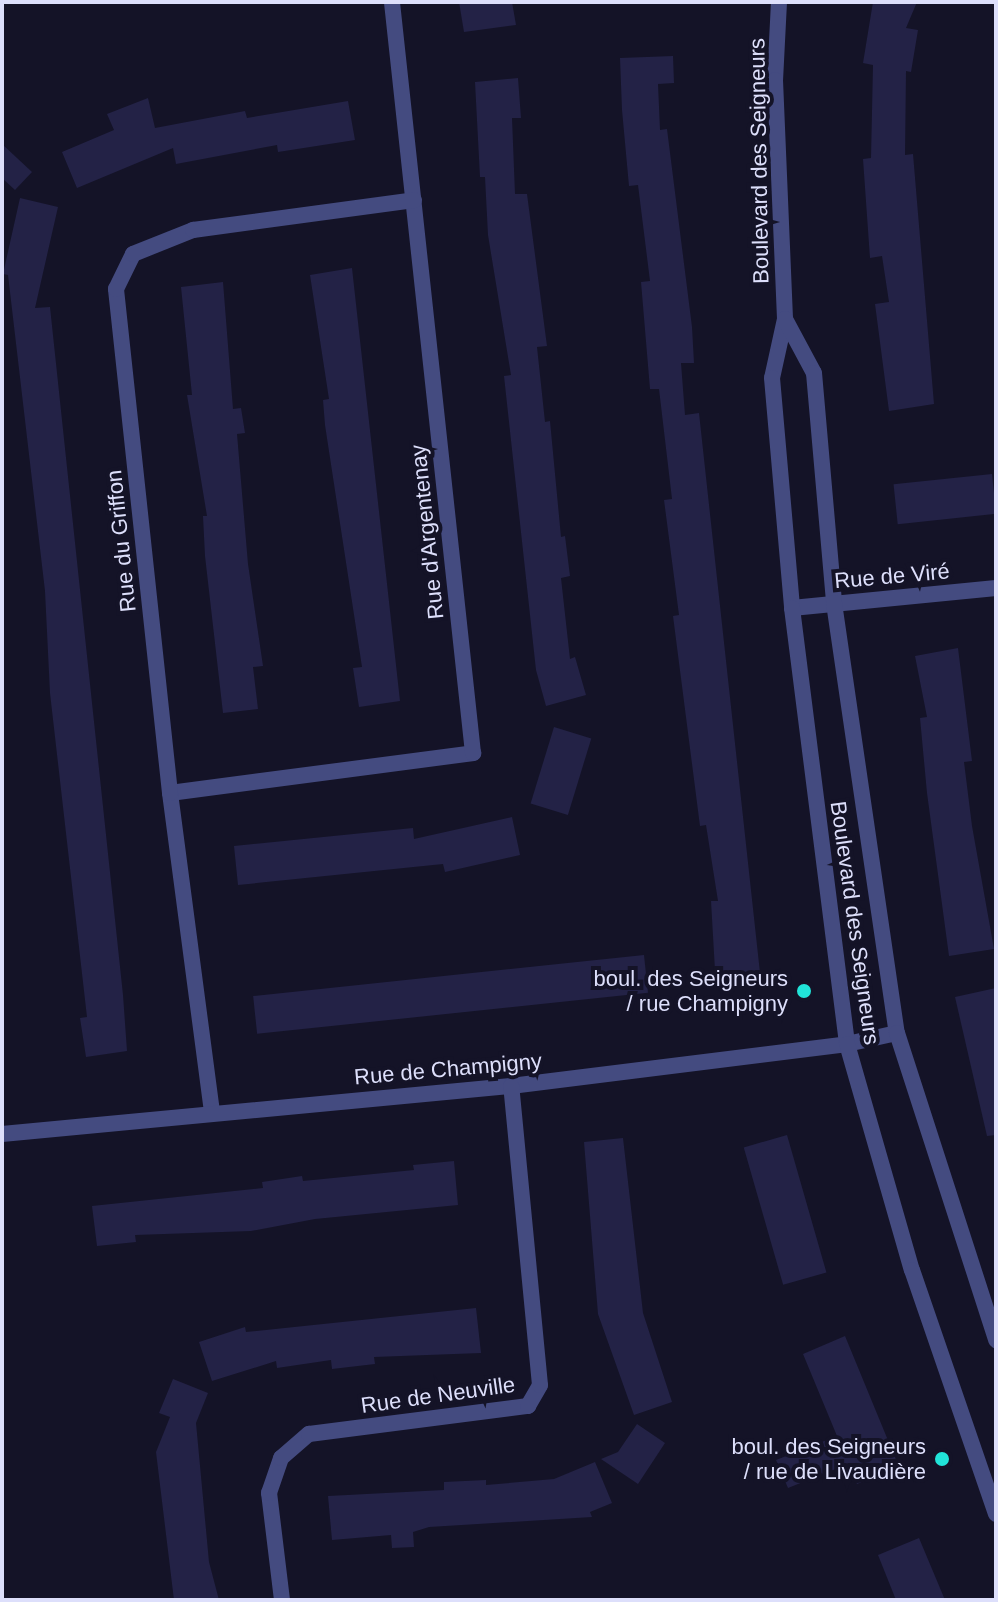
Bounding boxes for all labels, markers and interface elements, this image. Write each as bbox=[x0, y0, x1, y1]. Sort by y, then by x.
street label: Boulevard des Seigneurs bbox=[744, 38, 774, 284]
street label: Rue d'Argentenay bbox=[405, 443, 449, 621]
street label: Rue du Griffon bbox=[100, 469, 142, 613]
street label: Rue de Viré bbox=[833, 558, 951, 594]
street label: Boulevard des Seigneurs bbox=[825, 799, 885, 1047]
place label: boul. des Seigneurs / rue Champigny bbox=[594, 965, 788, 1016]
marker: boul. des Seigneurs / rue Champigny bbox=[795, 982, 813, 1000]
street label: Rue de Champigny bbox=[353, 1048, 543, 1090]
street label: Rue de Neuville bbox=[359, 1371, 517, 1419]
place label: boul. des Seigneurs / rue de Livaudière bbox=[732, 1433, 926, 1484]
marker: boul. des Seigneurs / rue de Livaudière bbox=[933, 1450, 951, 1468]

